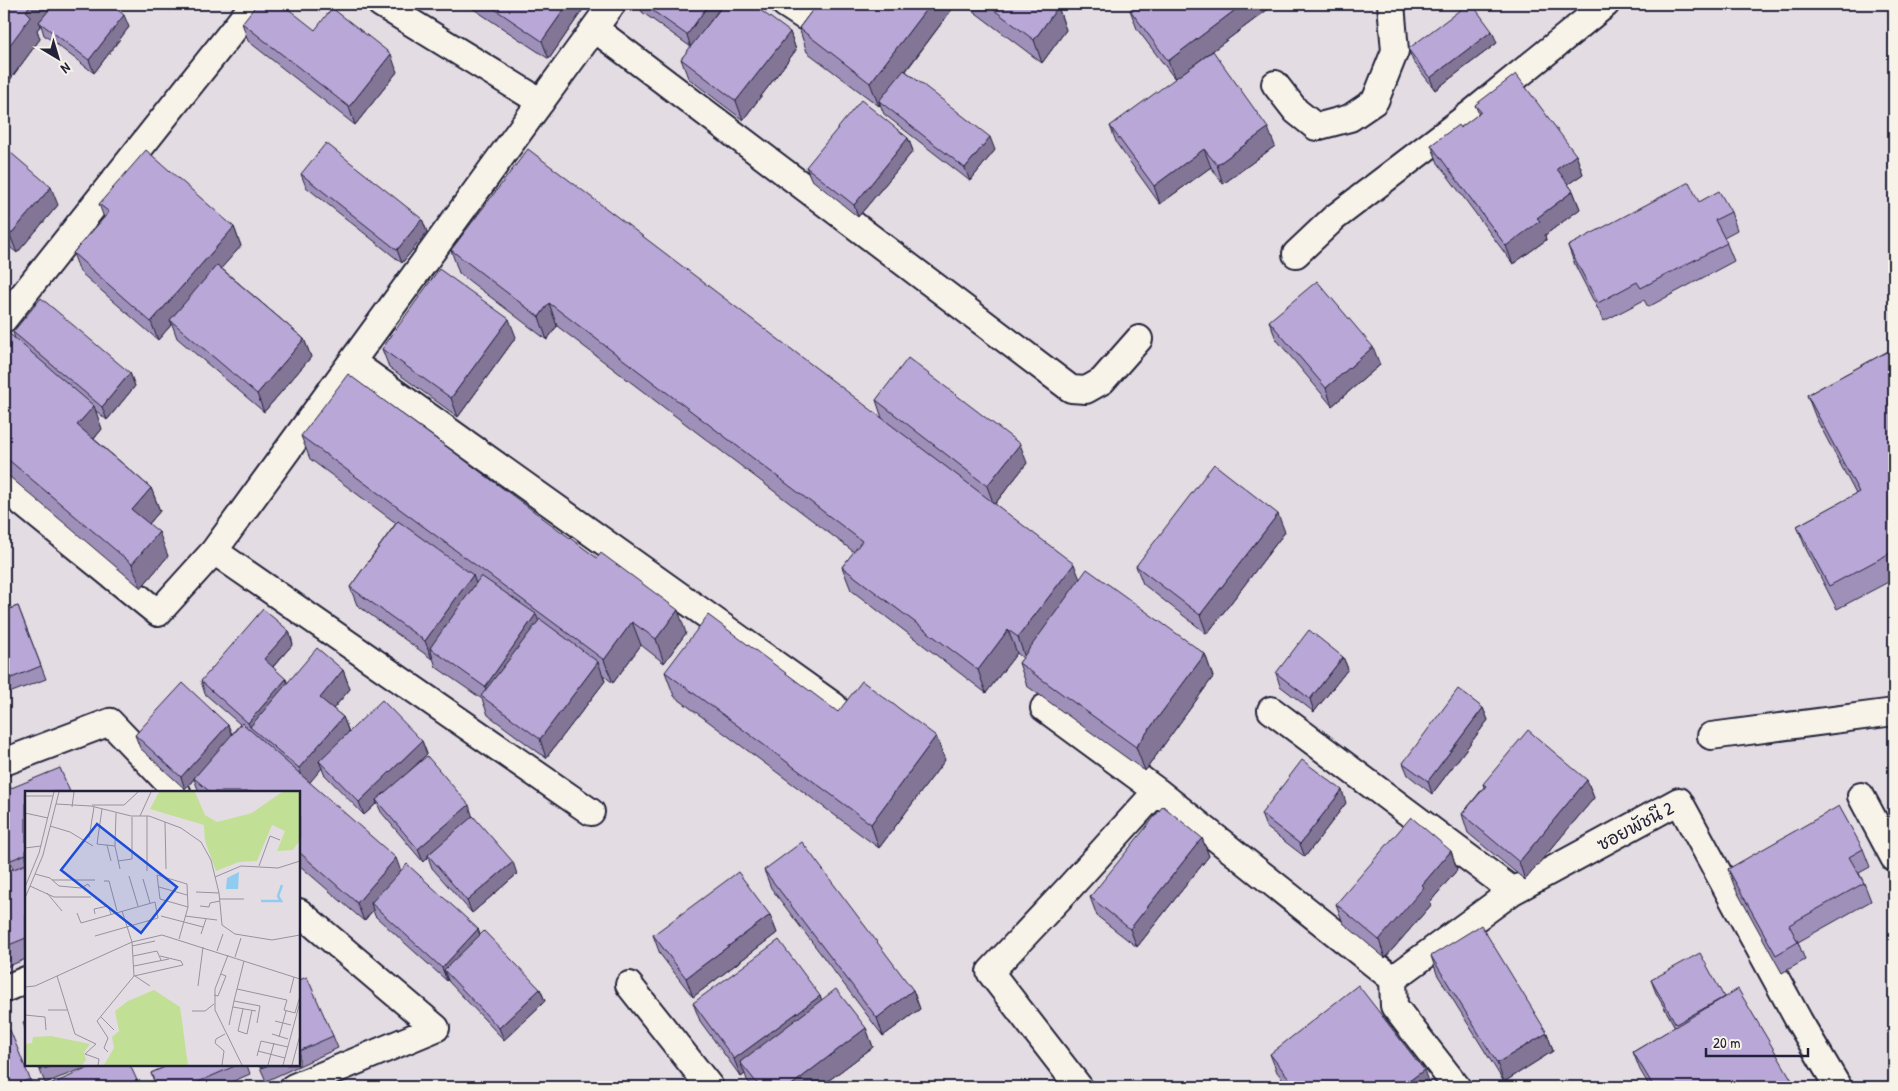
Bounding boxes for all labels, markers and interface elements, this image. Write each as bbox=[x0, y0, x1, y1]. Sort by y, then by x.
north arrow bbox=[32, 32, 82, 82]
text: N bbox=[57, 59, 75, 79]
inset map bbox=[25, 791, 300, 1066]
street label: ซอยพัชนี 2 bbox=[1592, 795, 1678, 857]
scale bar bbox=[1706, 1026, 1808, 1058]
text: 20 m bbox=[1713, 1032, 1740, 1053]

